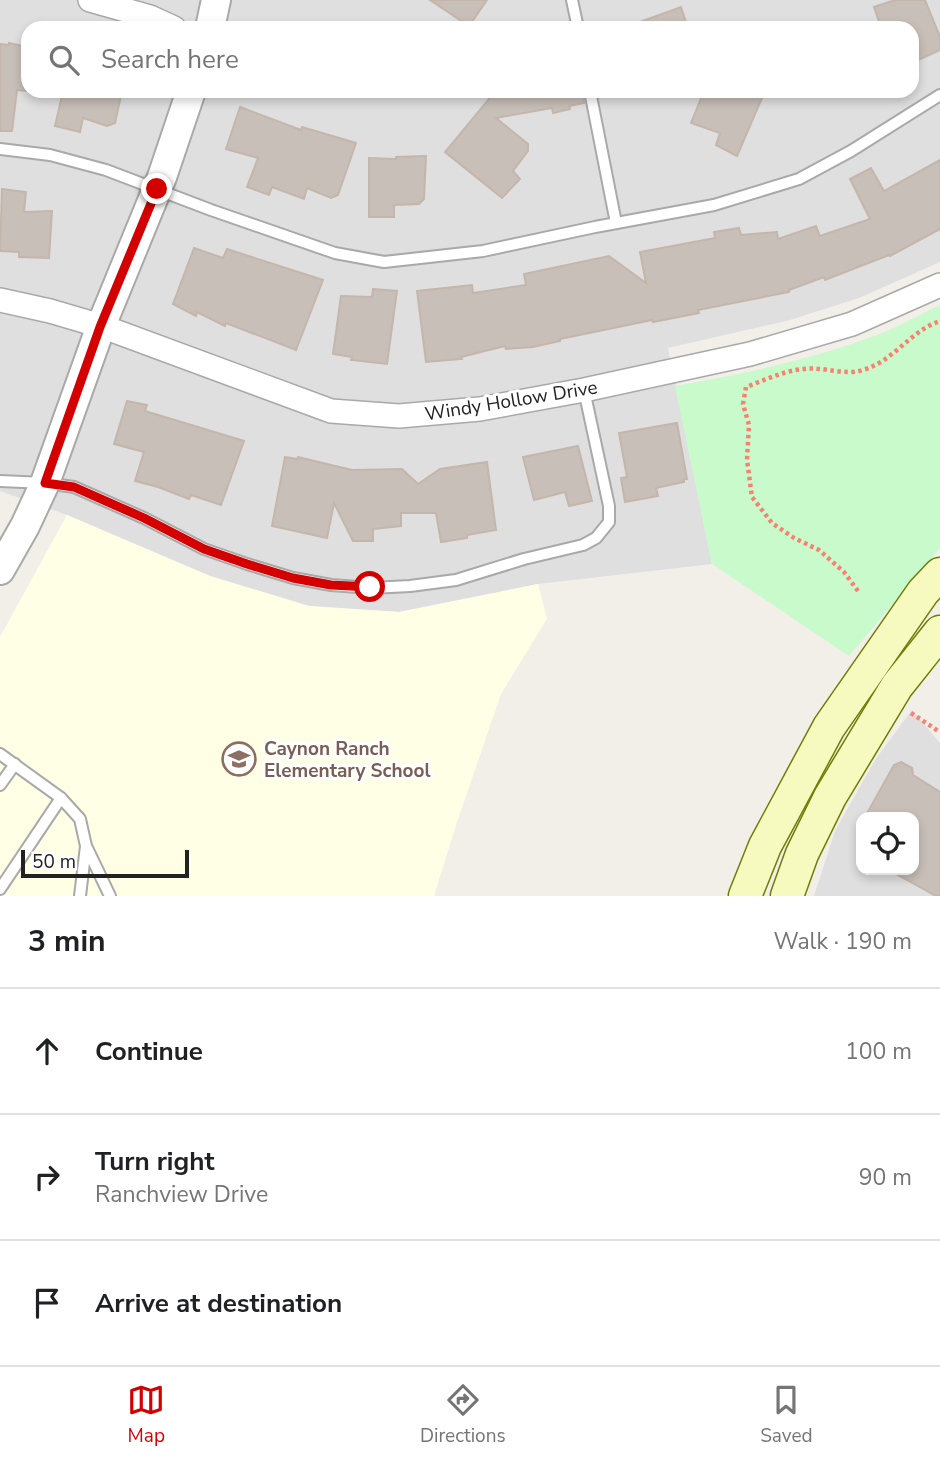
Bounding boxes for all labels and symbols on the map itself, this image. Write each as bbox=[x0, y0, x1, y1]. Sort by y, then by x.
route end bbox=[141, 173, 172, 204]
street label: Windy Hollow Drive bbox=[423, 375, 599, 427]
route start bbox=[354, 571, 385, 602]
place label: Caynon Ranch Elementary School bbox=[264, 736, 431, 784]
school or university icon: Caynon Ranch Elementary School bbox=[220, 740, 258, 778]
scale bar bbox=[21, 847, 189, 879]

